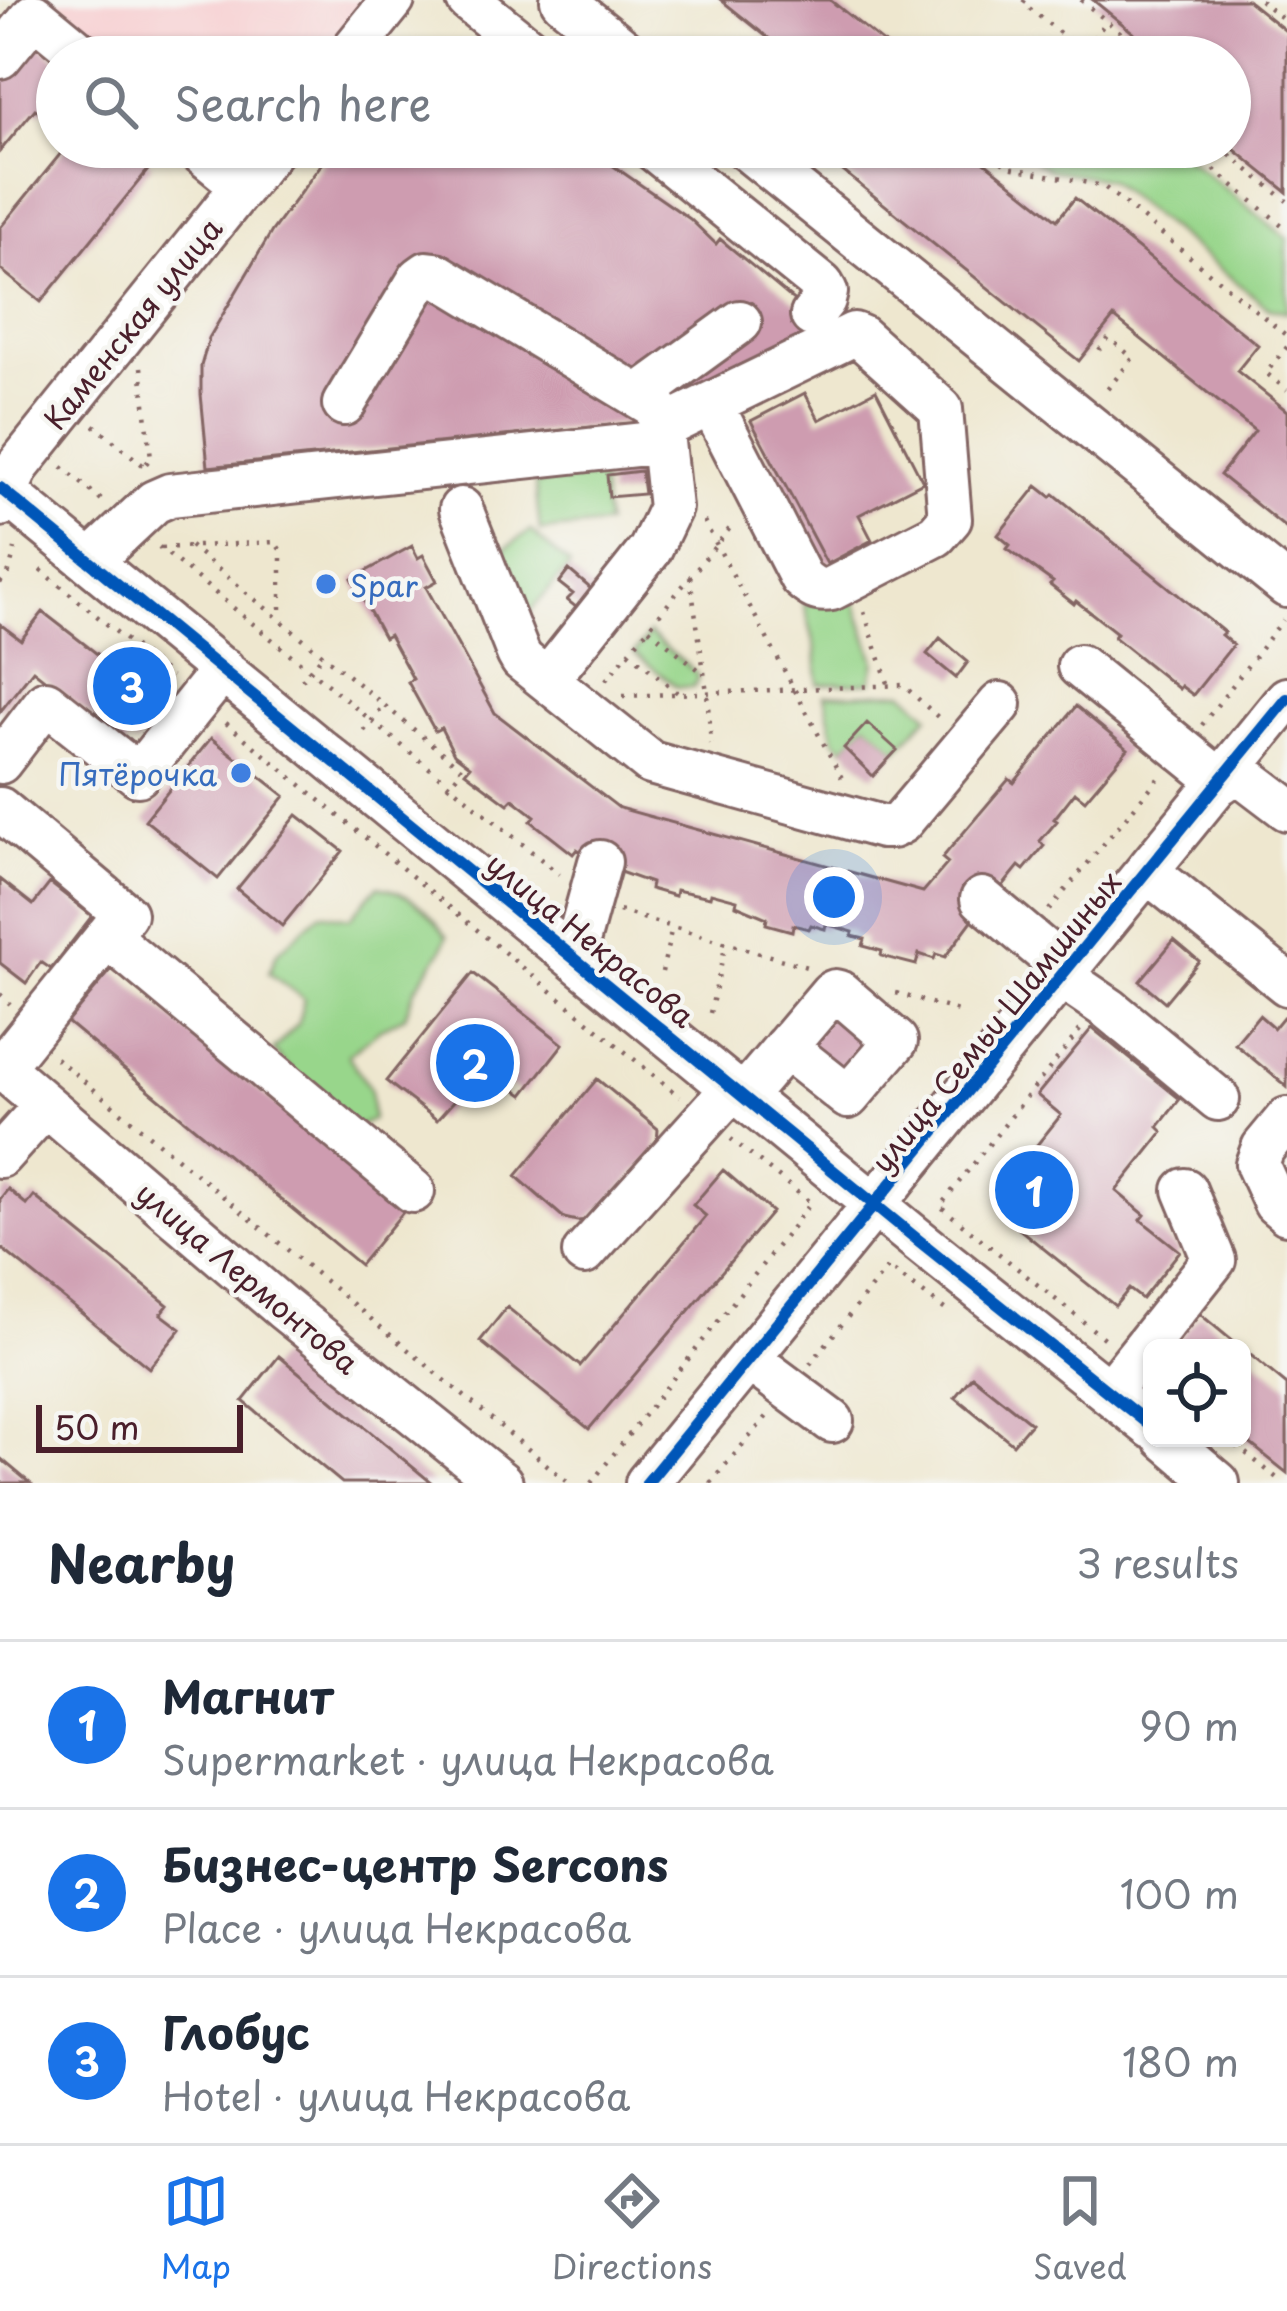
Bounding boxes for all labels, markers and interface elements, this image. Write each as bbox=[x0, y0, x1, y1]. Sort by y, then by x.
search box bbox=[36, 36, 1251, 168]
text: Search here bbox=[174, 68, 431, 136]
icon: search bbox=[78, 69, 144, 135]
street label: Каменская улица bbox=[32, 207, 232, 439]
place label: Spar bbox=[350, 562, 418, 607]
marker: Spar bbox=[313, 571, 339, 597]
pin: 3 bbox=[93, 641, 171, 731]
place label: Пятёрочка bbox=[58, 751, 217, 796]
marker: Пятёрочка bbox=[228, 760, 254, 786]
street label: улица Некрасова bbox=[477, 841, 705, 1037]
street label: улица Семьи Шамшиных bbox=[859, 861, 1131, 1181]
your location bbox=[804, 867, 864, 927]
pin: 2 bbox=[436, 1018, 514, 1108]
pin: 1 bbox=[995, 1145, 1073, 1235]
street label: улица Лермонтова bbox=[127, 1170, 369, 1384]
map controls bbox=[1143, 1339, 1251, 1447]
button: locate bbox=[1143, 1339, 1251, 1447]
scale bar bbox=[36, 1399, 243, 1452]
text: 50 m bbox=[54, 1401, 140, 1451]
text: Nearby bbox=[48, 1523, 235, 1600]
text: 3 results bbox=[1076, 1532, 1239, 1591]
text: Магнит bbox=[162, 1661, 333, 1729]
text: 1 bbox=[78, 1695, 96, 1754]
text: 90 m bbox=[1139, 1695, 1239, 1754]
text: Supermarket · улица Некрасова bbox=[162, 1729, 774, 1788]
text: Бизнес-центр Sercons bbox=[162, 1829, 669, 1897]
text: 2 bbox=[73, 1863, 101, 1922]
text: 100 m bbox=[1120, 1863, 1239, 1922]
text: Place · улица Некрасова bbox=[162, 1897, 631, 1956]
text: Глобус bbox=[162, 1997, 310, 2065]
text: 3 bbox=[74, 2031, 100, 2090]
text: 180 m bbox=[1122, 2031, 1239, 2090]
text: Hotel · улица Некрасова bbox=[162, 2065, 630, 2124]
tab: Map bbox=[160, 2168, 231, 2290]
tab: Directions bbox=[552, 2168, 712, 2290]
tab: Saved bbox=[1033, 2168, 1127, 2290]

